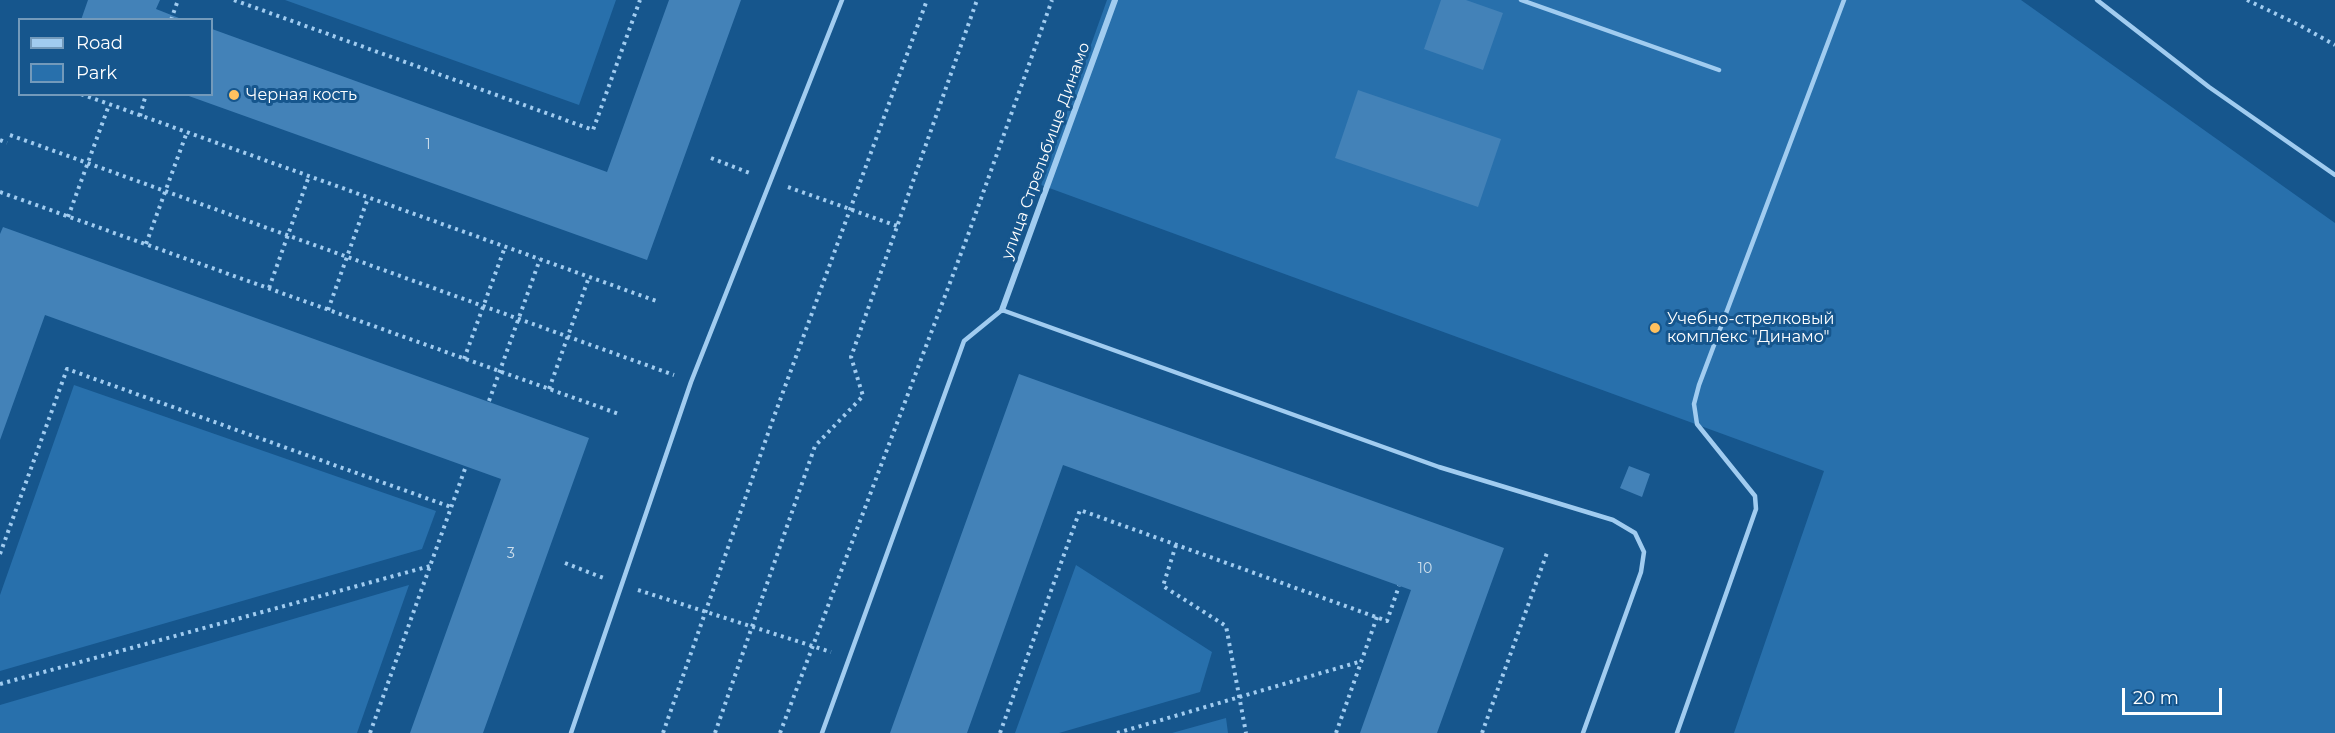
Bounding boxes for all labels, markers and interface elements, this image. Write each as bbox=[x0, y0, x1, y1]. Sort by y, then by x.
legend bbox=[18, 18, 213, 96]
text: Road bbox=[76, 32, 123, 54]
street label: улица Стрельбище Динамо bbox=[998, 40, 1094, 262]
text: Park bbox=[76, 62, 117, 84]
place label: Черная кость bbox=[246, 85, 357, 105]
marker: Черная кость bbox=[227, 88, 241, 102]
house number: 1 bbox=[425, 137, 431, 153]
place label: Учебно-стрелковый комплекс "Динамо" bbox=[1667, 309, 1835, 347]
marker: Учебно-стрелковый комплекс "Динамо" bbox=[1648, 321, 1662, 335]
house number: 3 bbox=[507, 546, 515, 562]
house number: 10 bbox=[1418, 561, 1432, 577]
scale bar bbox=[2125, 676, 2226, 714]
text: 20 m bbox=[2133, 687, 2179, 709]

